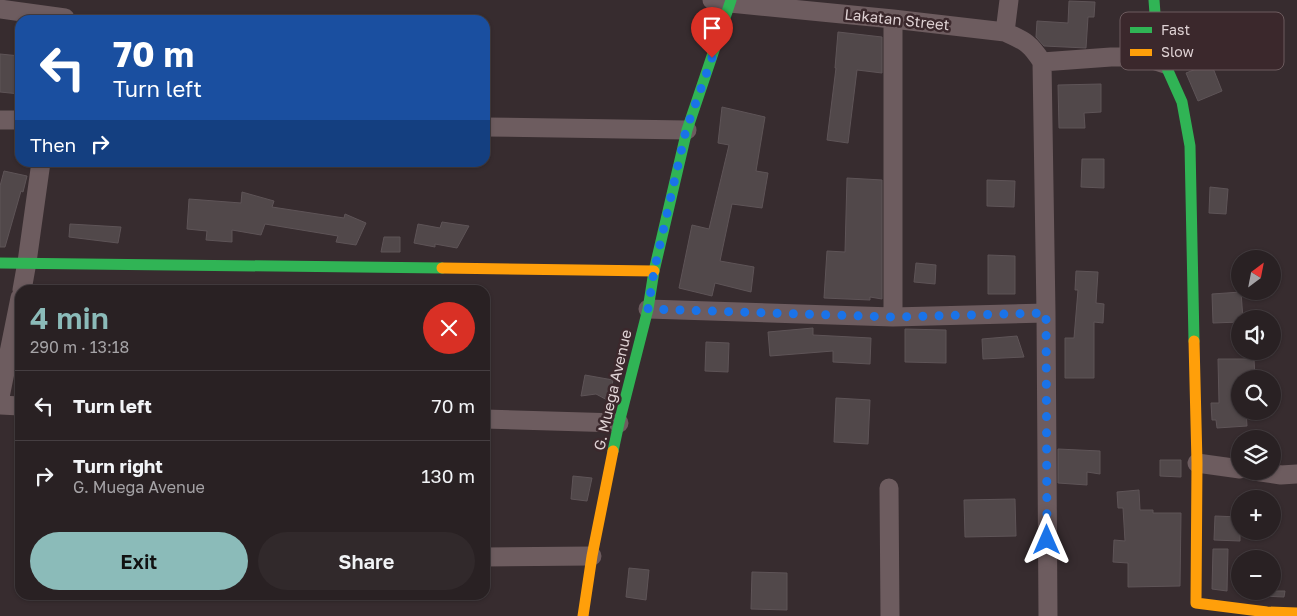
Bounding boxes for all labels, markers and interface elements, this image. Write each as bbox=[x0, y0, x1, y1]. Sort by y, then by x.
street label: Lakatan Street bbox=[844, 5, 951, 33]
pin bbox=[691, 7, 733, 58]
legend bbox=[1120, 12, 1284, 70]
icon: arrive bbox=[698, 14, 726, 42]
text: Fast bbox=[1161, 21, 1190, 38]
text: 70 m bbox=[113, 33, 194, 75]
icon: left bbox=[30, 35, 95, 100]
text: Slow bbox=[1161, 43, 1194, 60]
text: Turn left bbox=[113, 75, 202, 102]
icon: right bbox=[86, 130, 114, 158]
text: Then bbox=[30, 133, 76, 156]
north arrow bbox=[1231, 250, 1281, 300]
map controls bbox=[1231, 250, 1281, 600]
text: 4 min bbox=[30, 300, 109, 336]
button: close bbox=[423, 302, 475, 354]
button: sound bbox=[1231, 310, 1281, 360]
street label: G. Muega Avenue bbox=[589, 327, 635, 452]
text: 290 m · 13:18 bbox=[30, 337, 129, 357]
button: search bbox=[1231, 370, 1281, 420]
icon: left bbox=[30, 392, 58, 420]
text: Turn left bbox=[73, 394, 152, 417]
text: 70 m bbox=[432, 394, 475, 417]
button: layers bbox=[1231, 430, 1281, 480]
text: Turn right bbox=[73, 454, 163, 477]
icon: right bbox=[30, 462, 58, 490]
text: 130 m bbox=[421, 464, 475, 487]
text: G. Muega Avenue bbox=[73, 477, 205, 497]
button: + bbox=[1231, 490, 1281, 540]
position arrow bbox=[1020, 513, 1072, 565]
button: Exit bbox=[30, 532, 248, 590]
button: Share bbox=[258, 532, 475, 590]
button: − bbox=[1231, 550, 1281, 600]

